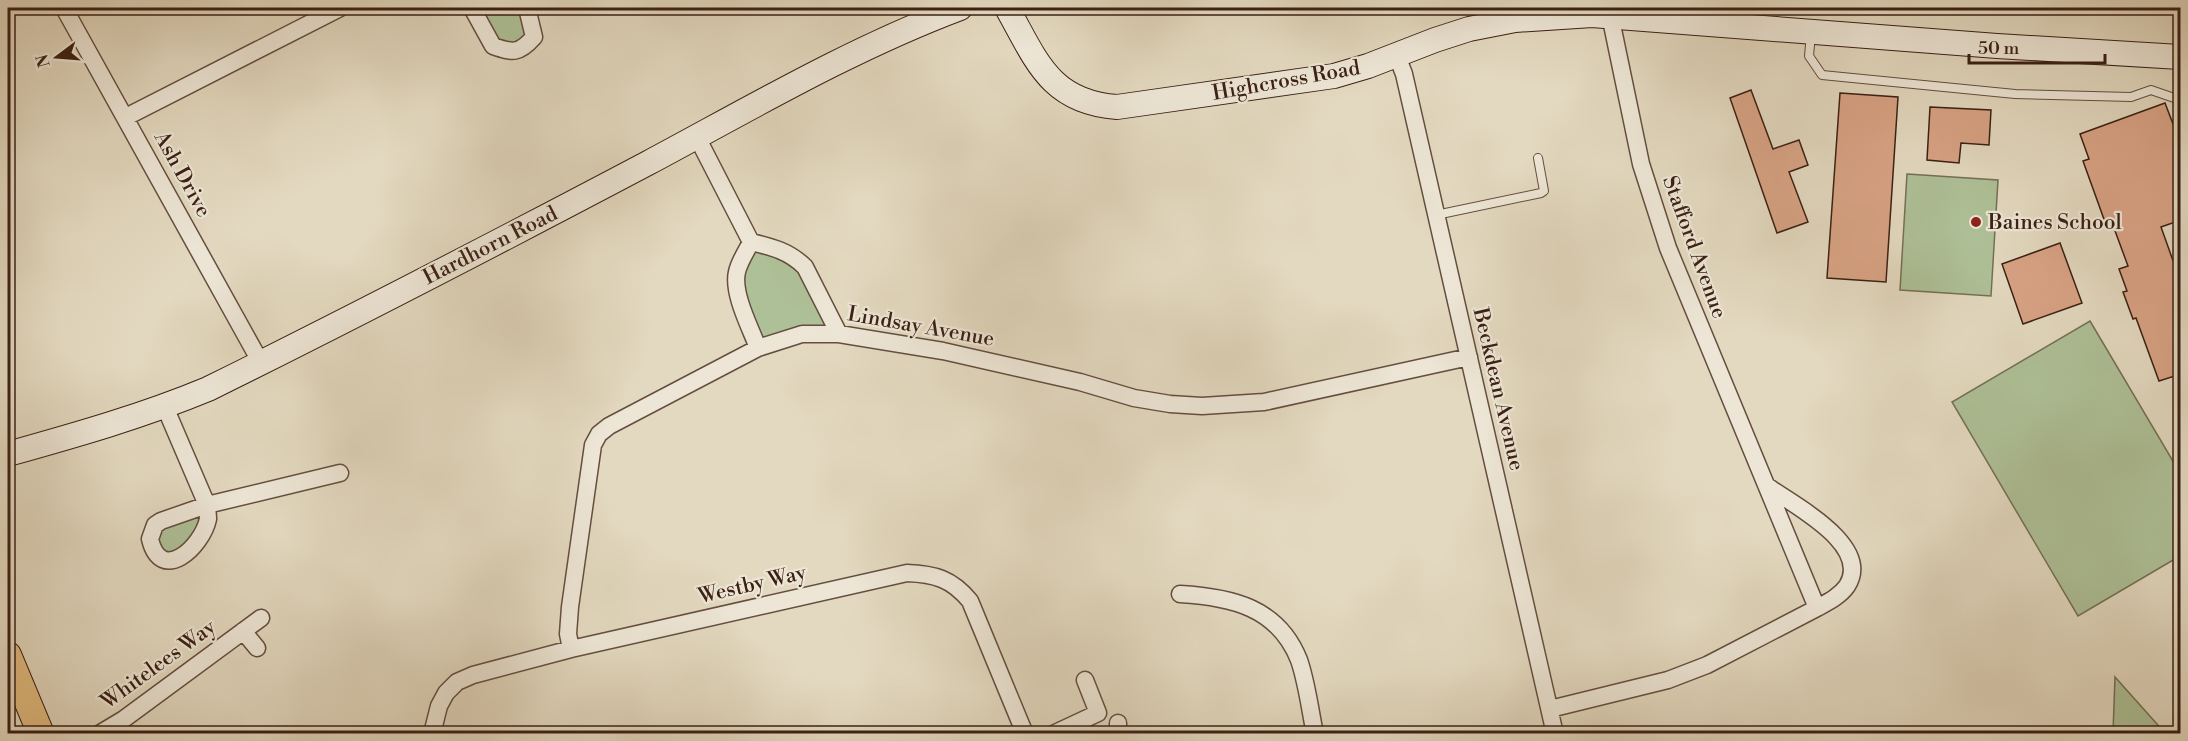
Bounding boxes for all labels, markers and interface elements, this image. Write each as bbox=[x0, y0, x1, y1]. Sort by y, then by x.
north arrow bbox=[27, 27, 87, 87]
scale bar bbox=[1969, 27, 2106, 65]
text: 50 m bbox=[1978, 37, 2020, 60]
text: N bbox=[32, 52, 55, 70]
street label: Highcross Road bbox=[1210, 55, 1362, 107]
street label: Ash Drive bbox=[148, 126, 216, 222]
street label: Stafford Avenue bbox=[1656, 173, 1732, 322]
street label: Hardhorn Road bbox=[419, 201, 562, 291]
place label: Baines School bbox=[1987, 210, 2122, 236]
marker: Baines School bbox=[1969, 215, 1983, 229]
street label: Lindsay Avenue bbox=[845, 301, 996, 353]
street label: Beckdean Avenue bbox=[1466, 304, 1529, 473]
street label: Westby Way bbox=[695, 560, 809, 610]
street label: Whitelees Way bbox=[95, 614, 222, 716]

